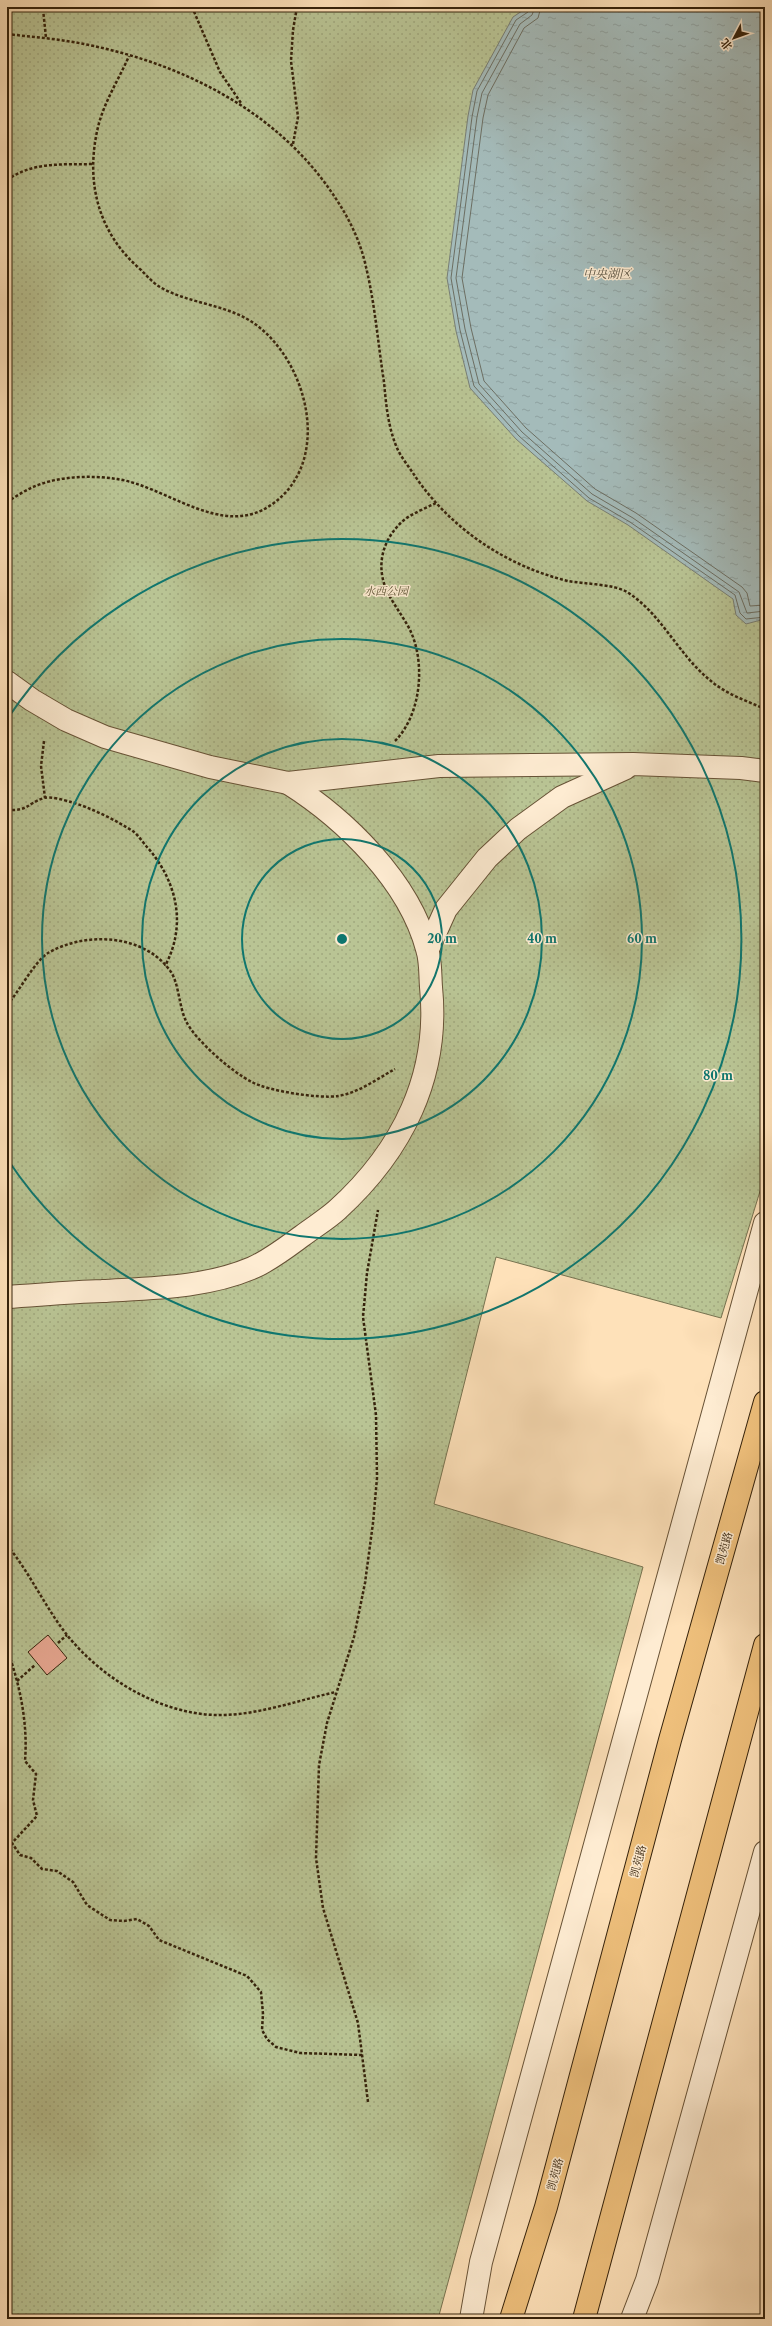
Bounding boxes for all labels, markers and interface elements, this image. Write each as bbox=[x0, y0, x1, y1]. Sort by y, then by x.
north arrow bbox=[714, 18, 754, 58]
text: 北 bbox=[718, 36, 735, 53]
water label: 中央湖区 bbox=[583, 266, 633, 281]
park label: 水西公园 bbox=[364, 584, 410, 598]
text: 20 m bbox=[427, 931, 457, 946]
text: 40 m bbox=[527, 931, 557, 946]
text: 60 m bbox=[627, 931, 657, 946]
centre of rings bbox=[335, 932, 349, 946]
text: 80 m bbox=[703, 1068, 733, 1083]
street label: 凯苑路 bbox=[713, 1530, 735, 1566]
street label: 凯苑路 bbox=[627, 1843, 649, 1879]
street label: 凯苑路 bbox=[544, 2156, 566, 2192]

